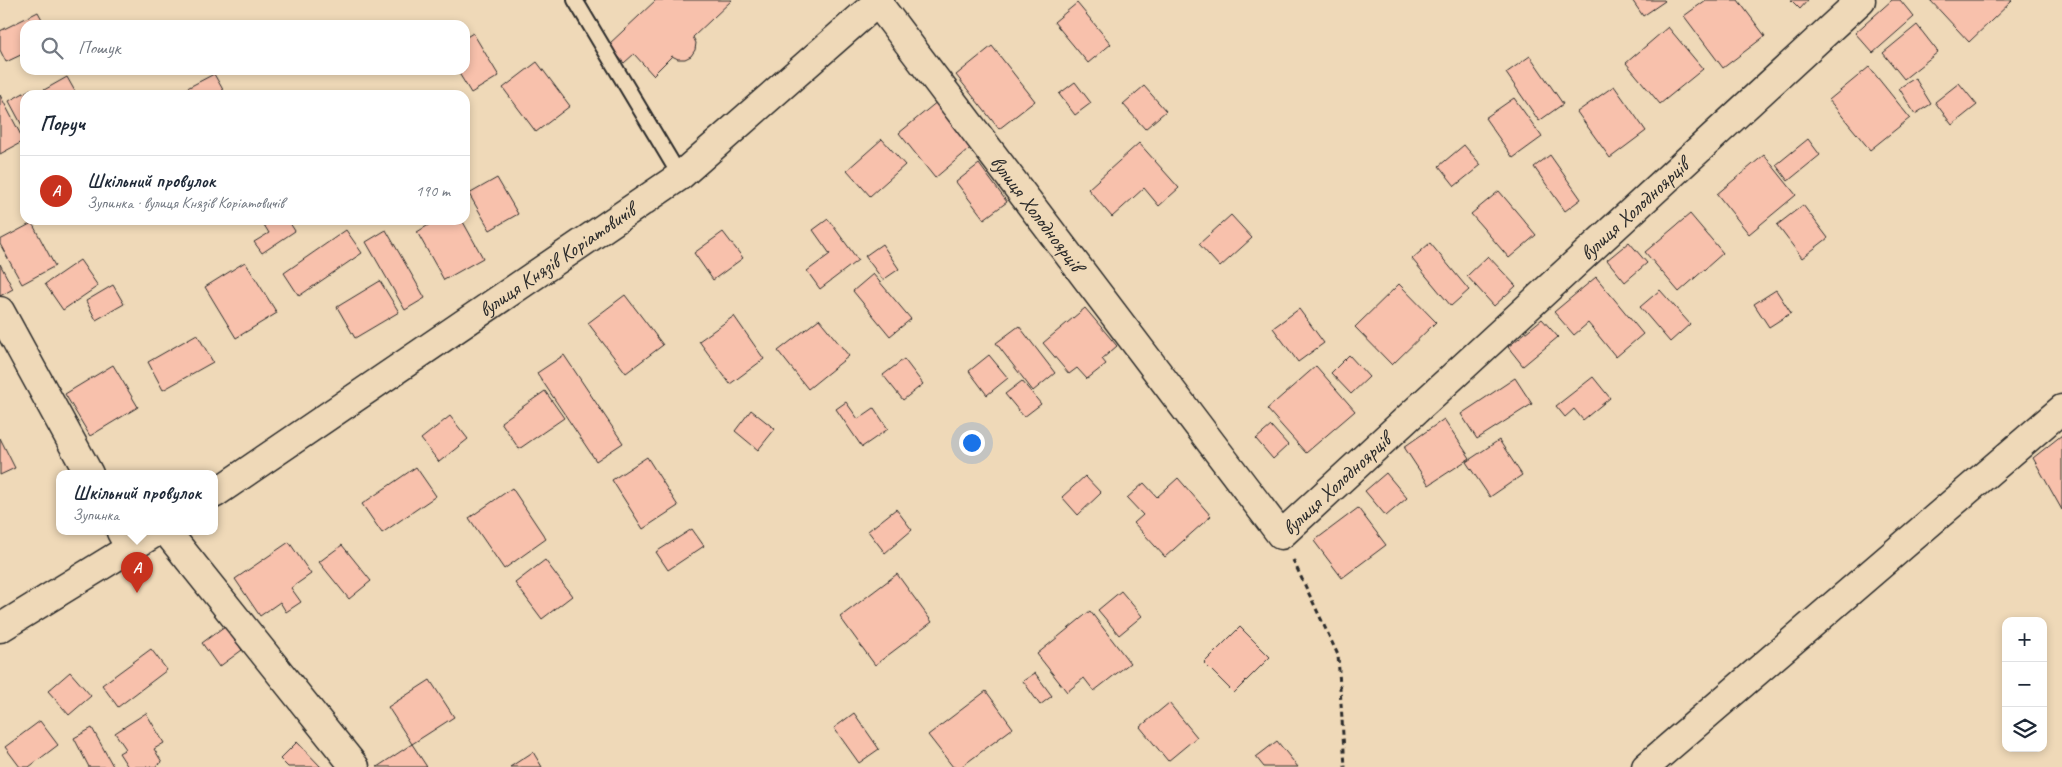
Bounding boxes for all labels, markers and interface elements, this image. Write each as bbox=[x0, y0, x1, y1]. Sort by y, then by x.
search box bbox=[20, 20, 470, 75]
icon: search bbox=[38, 34, 66, 62]
text: Пошук bbox=[78, 36, 120, 60]
text: Поруч bbox=[40, 110, 85, 136]
street label: вулиця Холодноярців bbox=[985, 150, 1092, 280]
street label: вулиця Холодноярців bbox=[1574, 150, 1697, 266]
text: Шкільний провулок bbox=[87, 169, 215, 193]
text: A bbox=[52, 181, 60, 201]
text: 190 m bbox=[416, 181, 450, 201]
text: Зупинка · вулиця Князів Коріатовичів bbox=[87, 193, 284, 213]
street label: вулиця Князів Коріатовичів bbox=[473, 195, 644, 323]
street label: вулиця Холодноярців bbox=[1276, 424, 1399, 541]
your location bbox=[959, 430, 985, 456]
popup bbox=[56, 470, 218, 535]
text: Шкільний провулок bbox=[73, 481, 201, 505]
text: Зупинка bbox=[73, 505, 119, 525]
pin: A bbox=[121, 552, 153, 593]
map controls bbox=[2002, 617, 2047, 752]
button: + bbox=[2002, 617, 2047, 662]
button: − bbox=[2002, 662, 2047, 707]
button: layers bbox=[2002, 707, 2047, 752]

